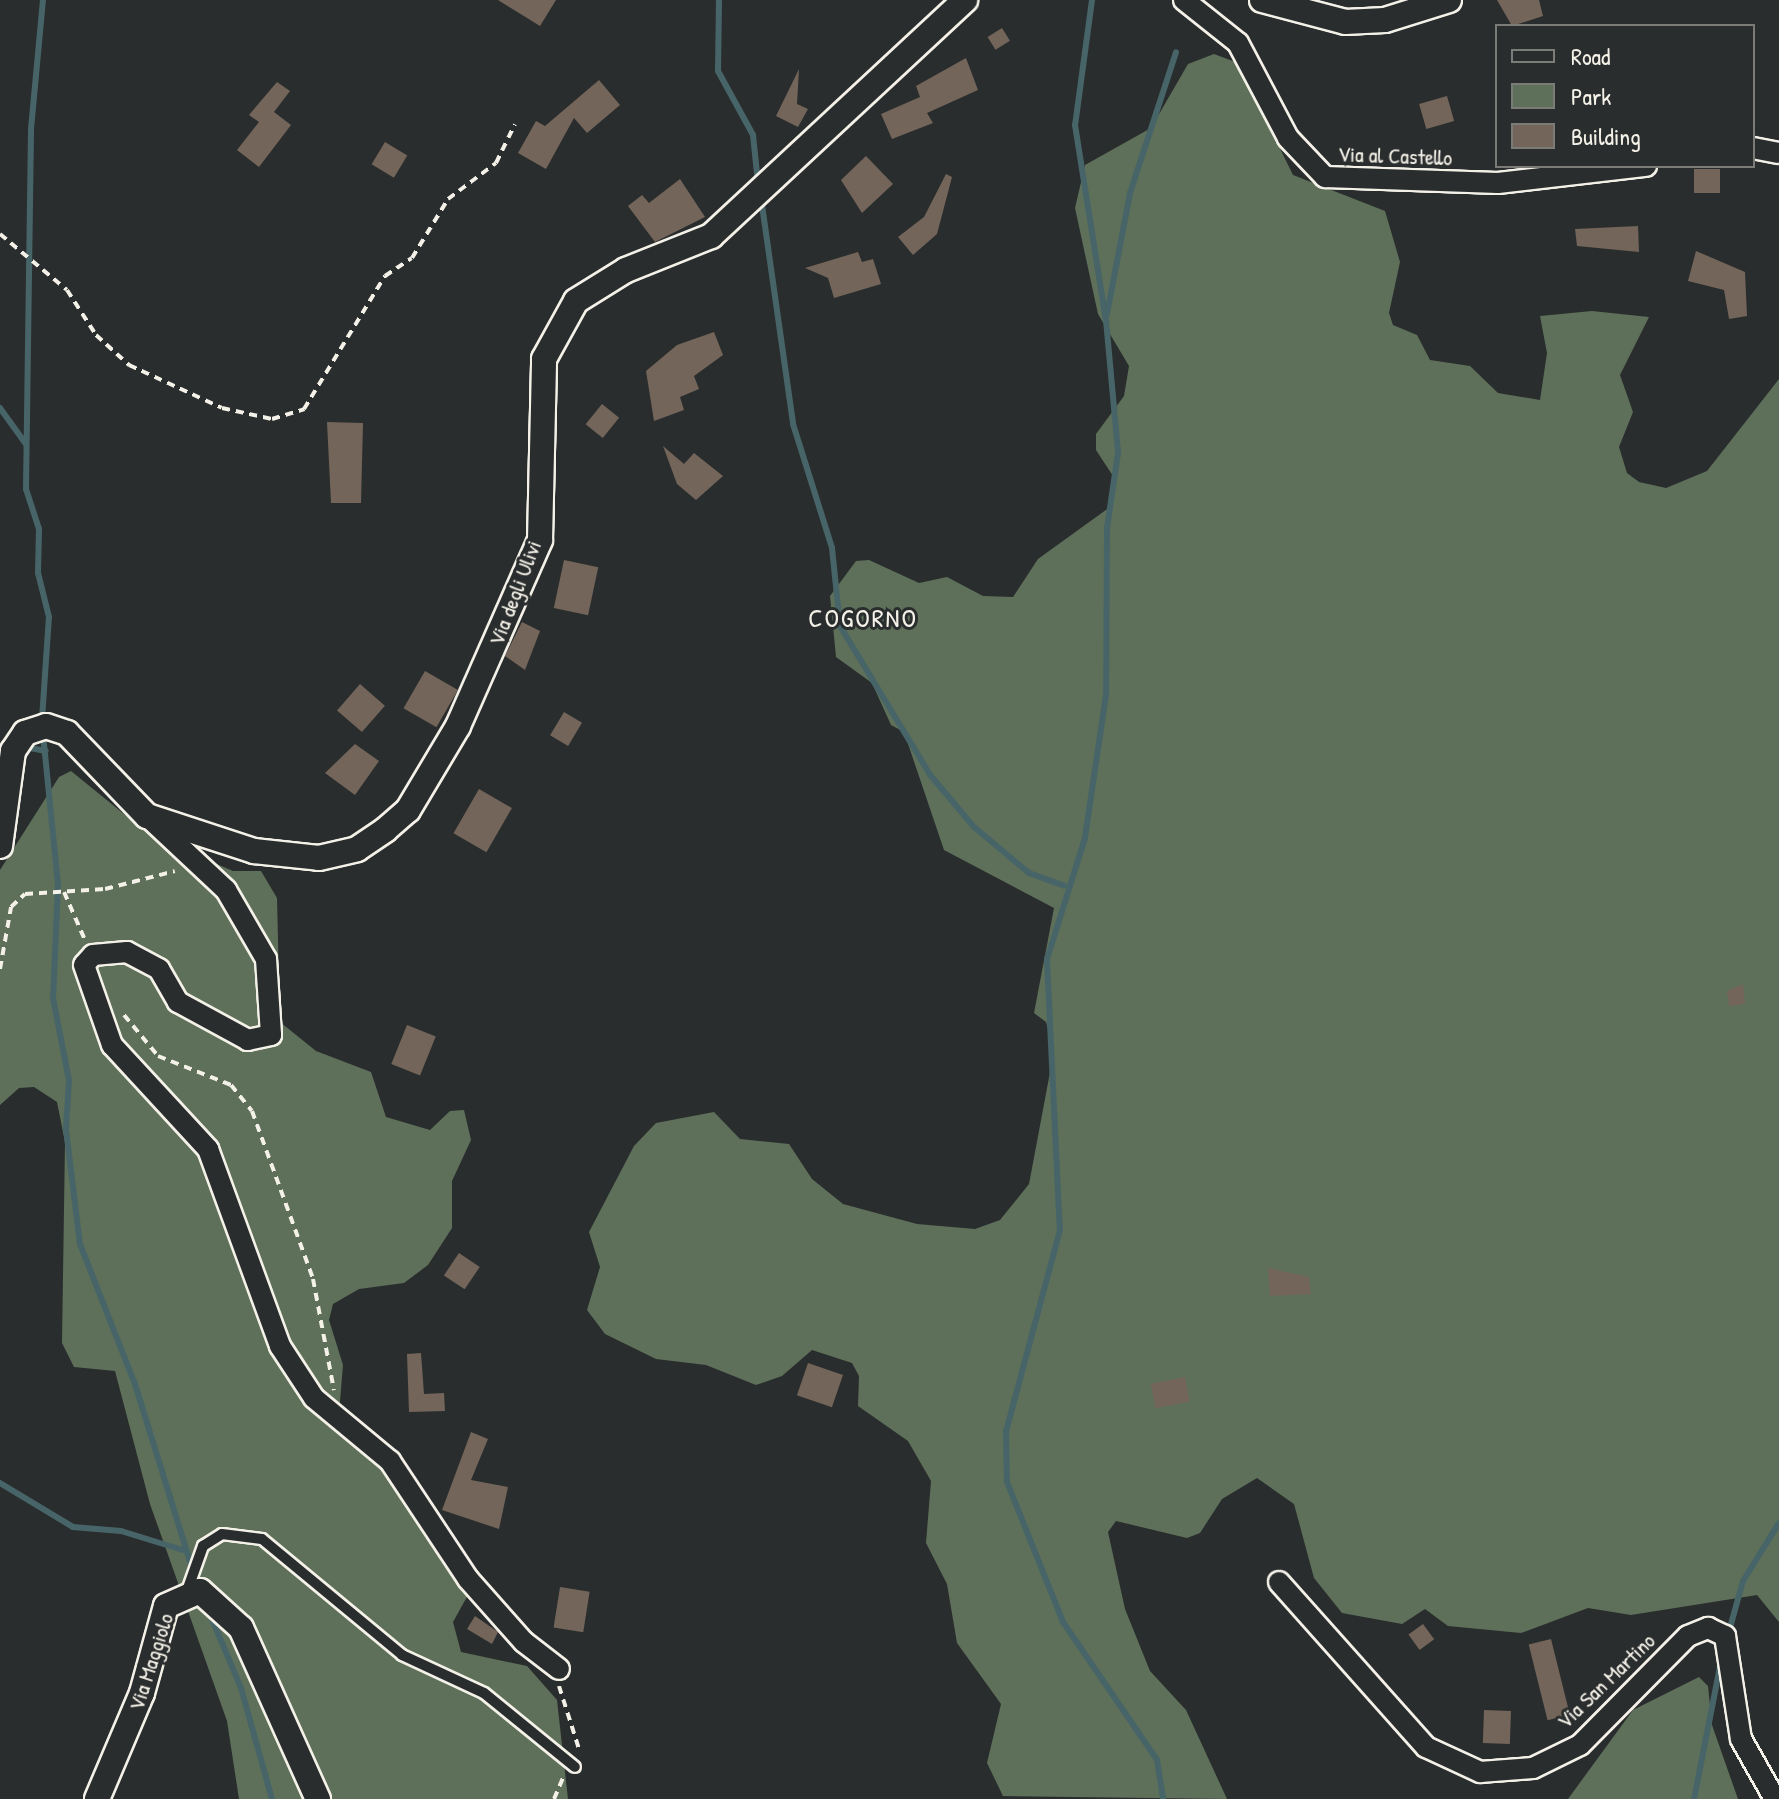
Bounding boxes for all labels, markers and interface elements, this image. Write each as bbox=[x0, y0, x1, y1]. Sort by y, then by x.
legend bbox=[1495, 24, 1755, 168]
text: Road bbox=[1571, 40, 1610, 72]
text: Park bbox=[1571, 80, 1611, 112]
text: Building bbox=[1571, 120, 1641, 152]
street label: Via al Castello bbox=[1337, 141, 1453, 171]
street label: Via degli Ulivi bbox=[483, 537, 547, 649]
district label: COGORNO bbox=[808, 602, 918, 634]
street label: Via Maggiolo bbox=[123, 1610, 179, 1714]
street label: Via San Martino bbox=[1551, 1628, 1661, 1734]

